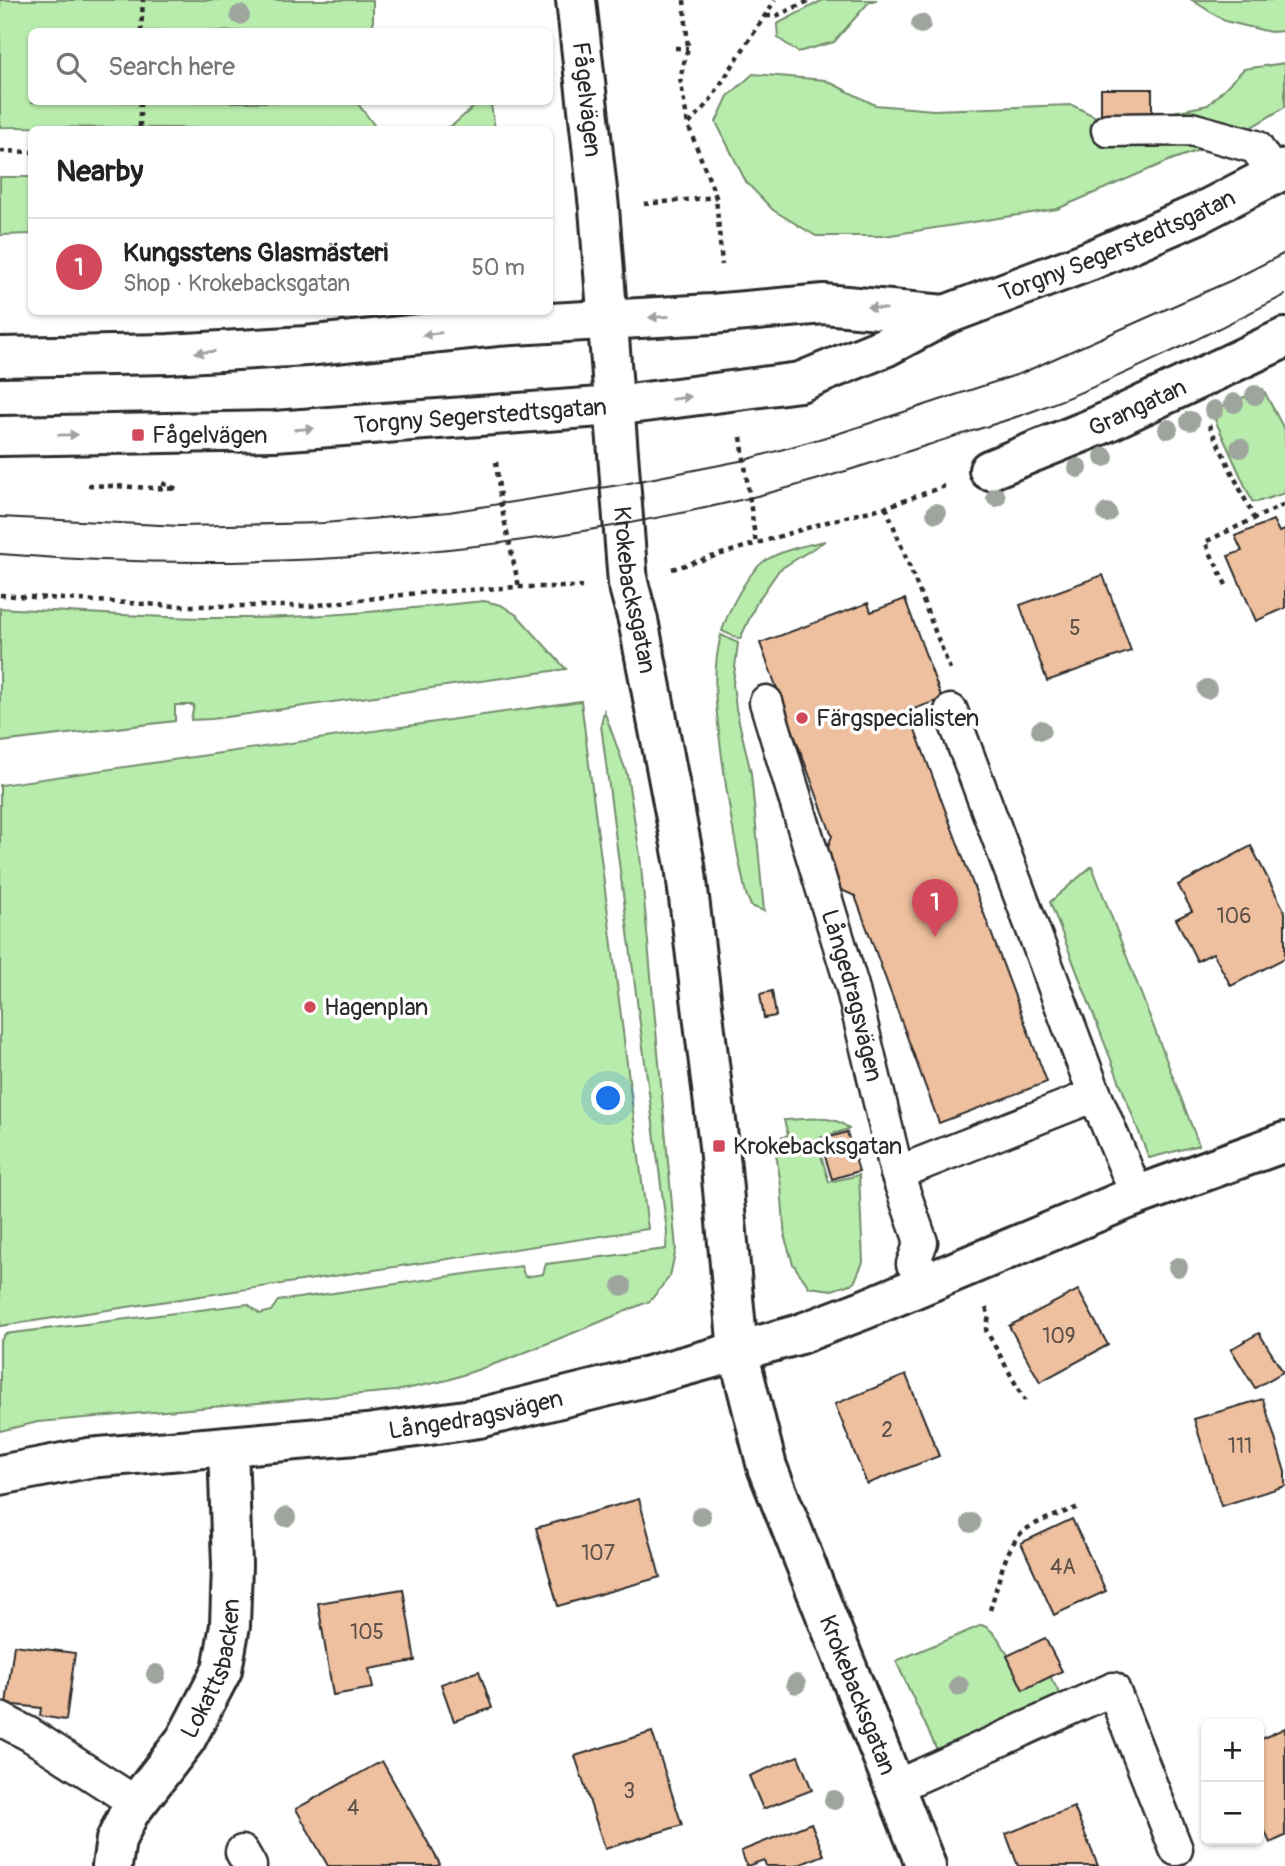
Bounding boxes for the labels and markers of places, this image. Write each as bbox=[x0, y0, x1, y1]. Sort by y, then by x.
place label: Fågelvägen bbox=[152, 421, 268, 450]
marker: Fågelvägen bbox=[130, 427, 146, 443]
place label: Färgspecialisten bbox=[816, 704, 979, 733]
marker: Färgspecialisten bbox=[794, 710, 810, 726]
pin: 1 bbox=[912, 879, 958, 937]
place label: Hagenplan bbox=[324, 993, 428, 1022]
marker: Hagenplan bbox=[302, 999, 318, 1015]
place label: Krokebacksgatan bbox=[733, 1132, 902, 1161]
marker: Krokebacksgatan bbox=[711, 1138, 727, 1154]

